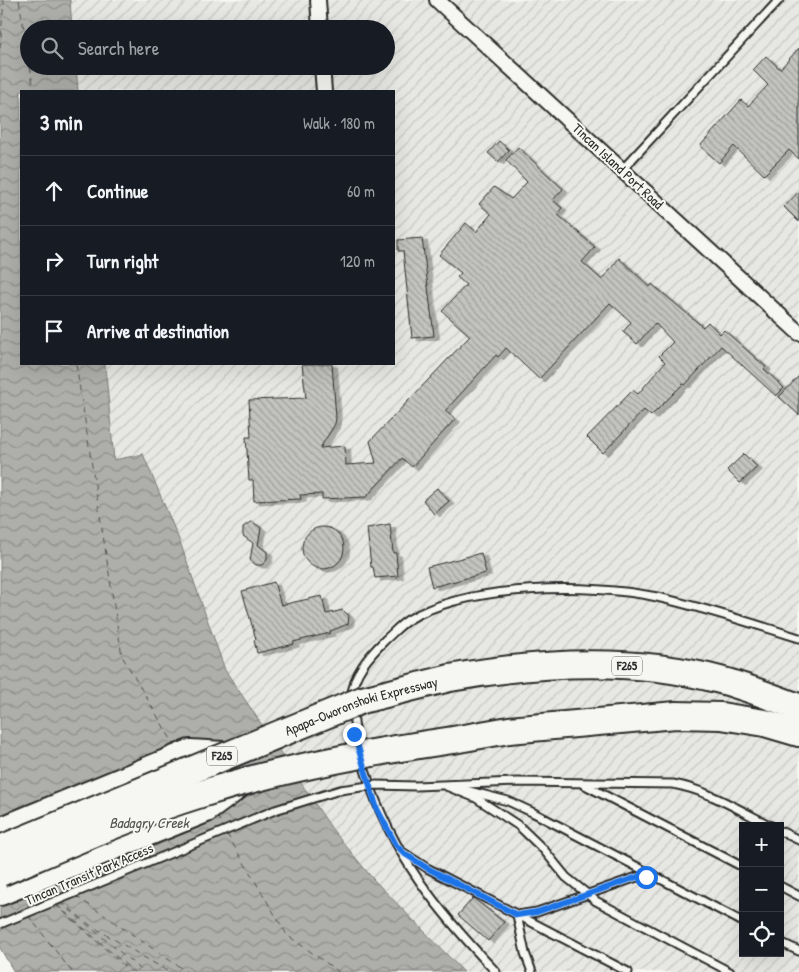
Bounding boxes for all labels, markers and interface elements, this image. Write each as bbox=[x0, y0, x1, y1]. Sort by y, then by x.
search box bbox=[20, 20, 395, 75]
icon: search bbox=[38, 34, 66, 62]
text: Search here bbox=[78, 35, 159, 61]
text: 3 min bbox=[40, 108, 83, 137]
text: Walk · 180 m bbox=[303, 112, 375, 134]
street label: Tincan Island Port Road bbox=[569, 118, 668, 213]
icon: ahead bbox=[40, 177, 68, 205]
text: Continue bbox=[87, 178, 148, 204]
text: 60 m bbox=[347, 180, 375, 202]
icon: right bbox=[40, 247, 68, 275]
text: Turn right bbox=[87, 248, 158, 274]
text: 120 m bbox=[340, 250, 375, 272]
icon: arrive bbox=[40, 317, 68, 345]
text: Arrive at destination bbox=[87, 318, 229, 344]
road number: F265 bbox=[612, 656, 642, 676]
street label: Apapa-Oworonshoki Expressway bbox=[282, 671, 440, 740]
route end bbox=[343, 723, 366, 746]
road number: F265 bbox=[207, 746, 237, 766]
water label: Badagry Creek bbox=[109, 812, 191, 833]
map controls bbox=[739, 822, 784, 957]
button: + bbox=[739, 822, 784, 867]
street label: Tincan Transit Park Access bbox=[22, 838, 156, 909]
route start bbox=[635, 866, 658, 889]
button: − bbox=[739, 867, 784, 912]
button: locate bbox=[739, 912, 784, 957]

